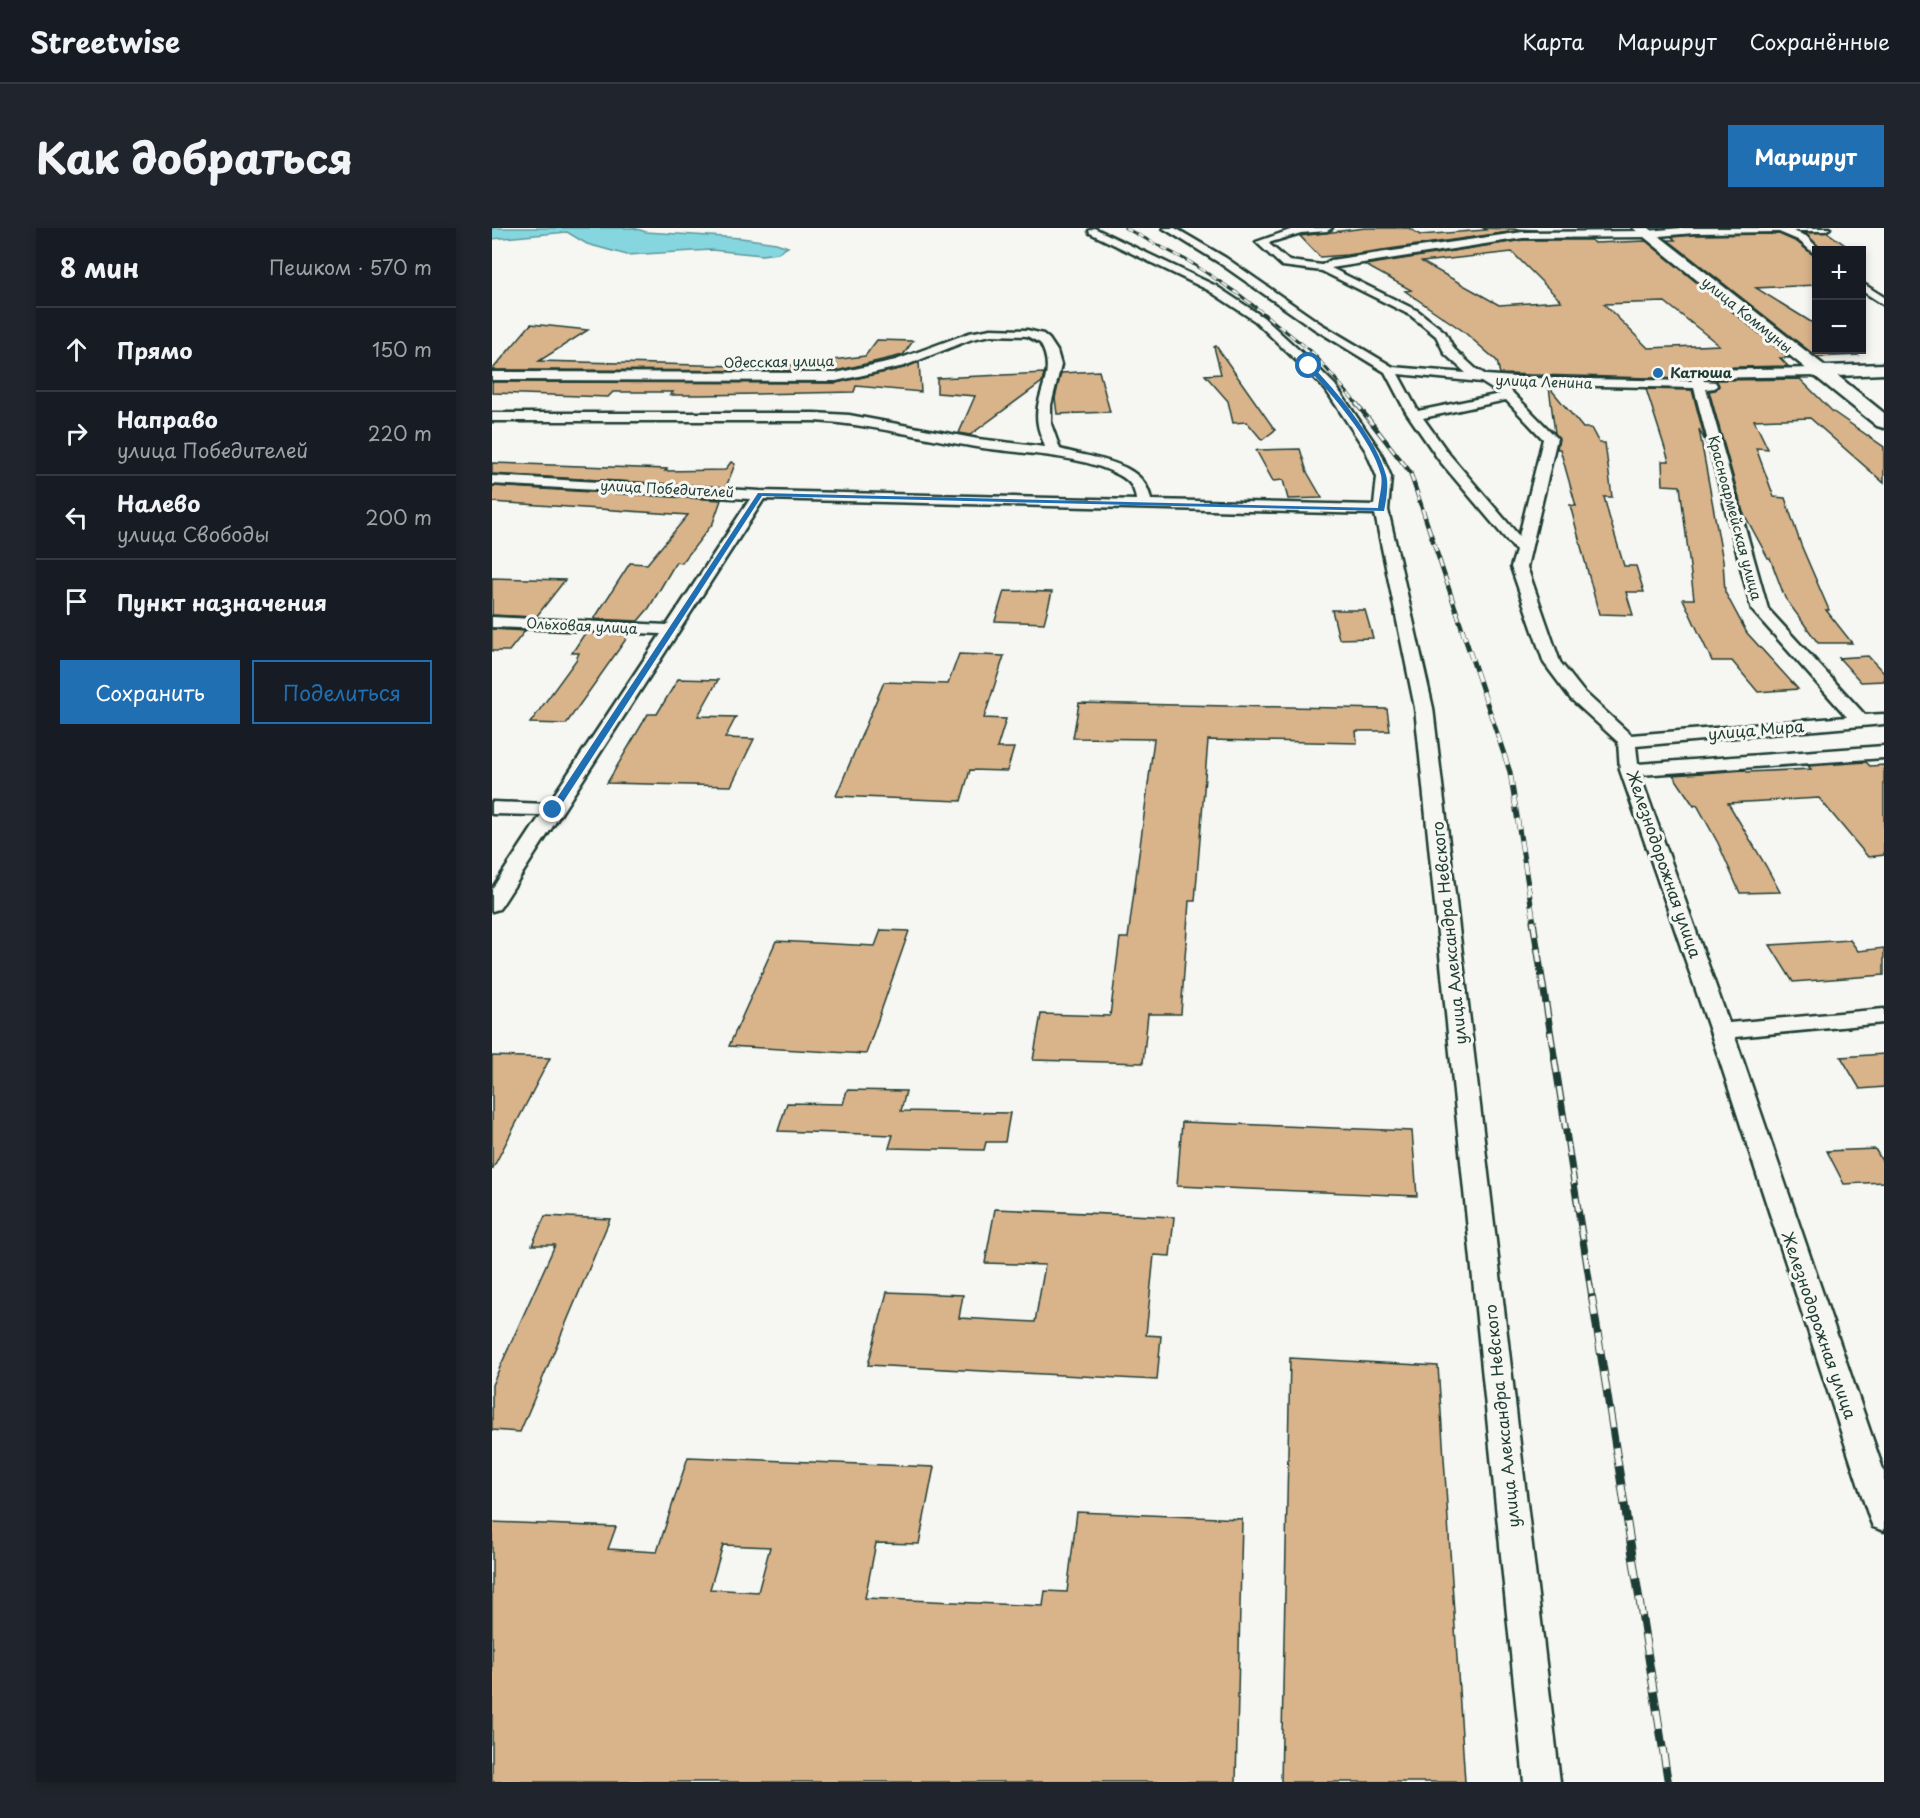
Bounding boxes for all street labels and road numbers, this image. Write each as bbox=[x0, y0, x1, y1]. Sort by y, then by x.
street label: улица Коммуны bbox=[1697, 271, 1797, 358]
street label: Одесская улица bbox=[724, 350, 835, 373]
street label: улица Ленина bbox=[1495, 369, 1593, 394]
street label: Красноармейская улица bbox=[1703, 433, 1768, 603]
street label: улица Победителей bbox=[600, 475, 734, 502]
street label: Ольховая улица bbox=[526, 612, 638, 639]
street label: улица Мира bbox=[1707, 713, 1805, 745]
street label: Железнодорожная улица bbox=[1621, 766, 1708, 961]
street label: улица Александра Невского bbox=[1424, 820, 1472, 1046]
street label: Железнодорожная улица bbox=[1776, 1227, 1863, 1422]
street label: улица Александра Невского bbox=[1477, 1303, 1525, 1529]

